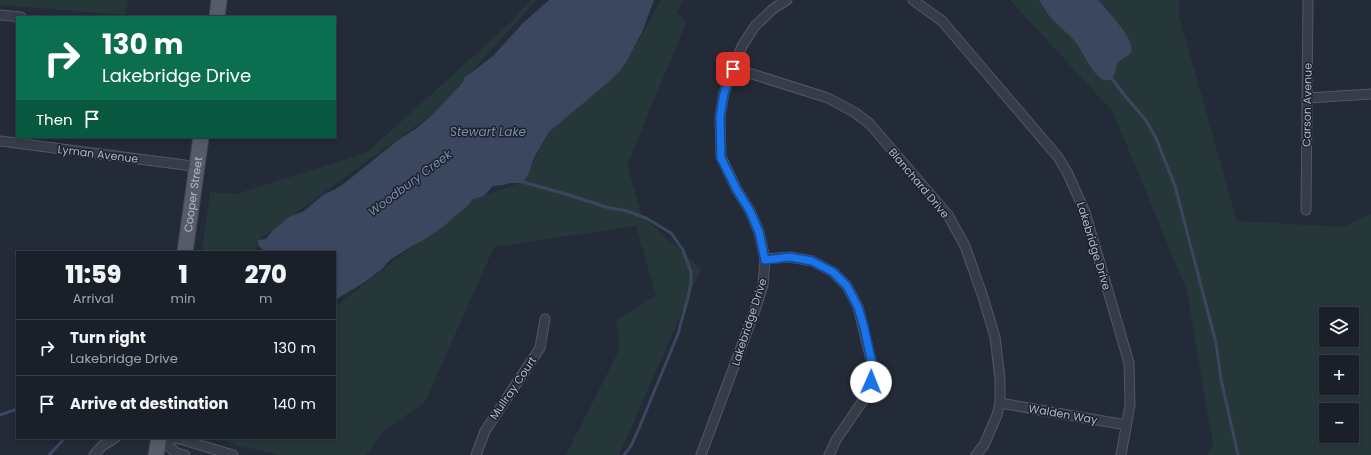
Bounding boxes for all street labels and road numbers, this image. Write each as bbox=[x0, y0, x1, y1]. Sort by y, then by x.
street label: Carson Avenue bbox=[1298, 63, 1316, 147]
street label: Lyman Avenue bbox=[57, 141, 139, 167]
street label: Blanchard Drive bbox=[885, 144, 953, 222]
street label: Cooper Street bbox=[180, 156, 206, 233]
street label: Lakebridge Drive bbox=[1073, 200, 1115, 292]
street label: Lakebridge Drive bbox=[727, 276, 771, 368]
street label: Mullray Court bbox=[486, 353, 540, 423]
street label: Walden Way bbox=[1027, 400, 1099, 428]

